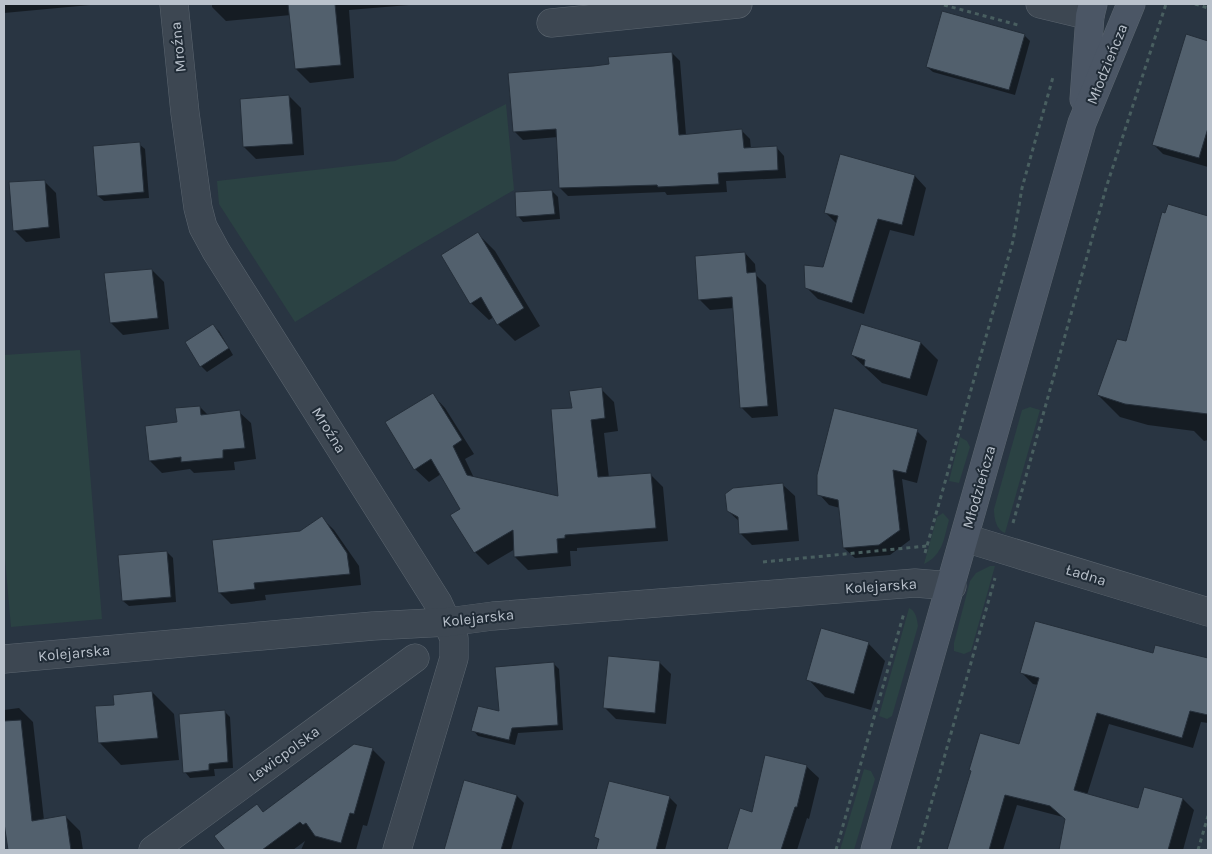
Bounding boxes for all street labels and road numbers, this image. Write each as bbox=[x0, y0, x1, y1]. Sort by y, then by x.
street label: Mroźna bbox=[166, 21, 190, 73]
street label: Młodzieńcza bbox=[1083, 21, 1131, 107]
street label: Mroźna bbox=[308, 404, 350, 456]
street label: Młodzieńcza bbox=[959, 443, 999, 531]
street label: Ładna bbox=[1064, 560, 1108, 590]
street label: Kolejarska bbox=[844, 575, 918, 597]
street label: Kolejarska bbox=[441, 605, 515, 631]
street label: Kolejarska bbox=[37, 641, 111, 665]
street label: Lewicpolska bbox=[245, 722, 323, 786]

